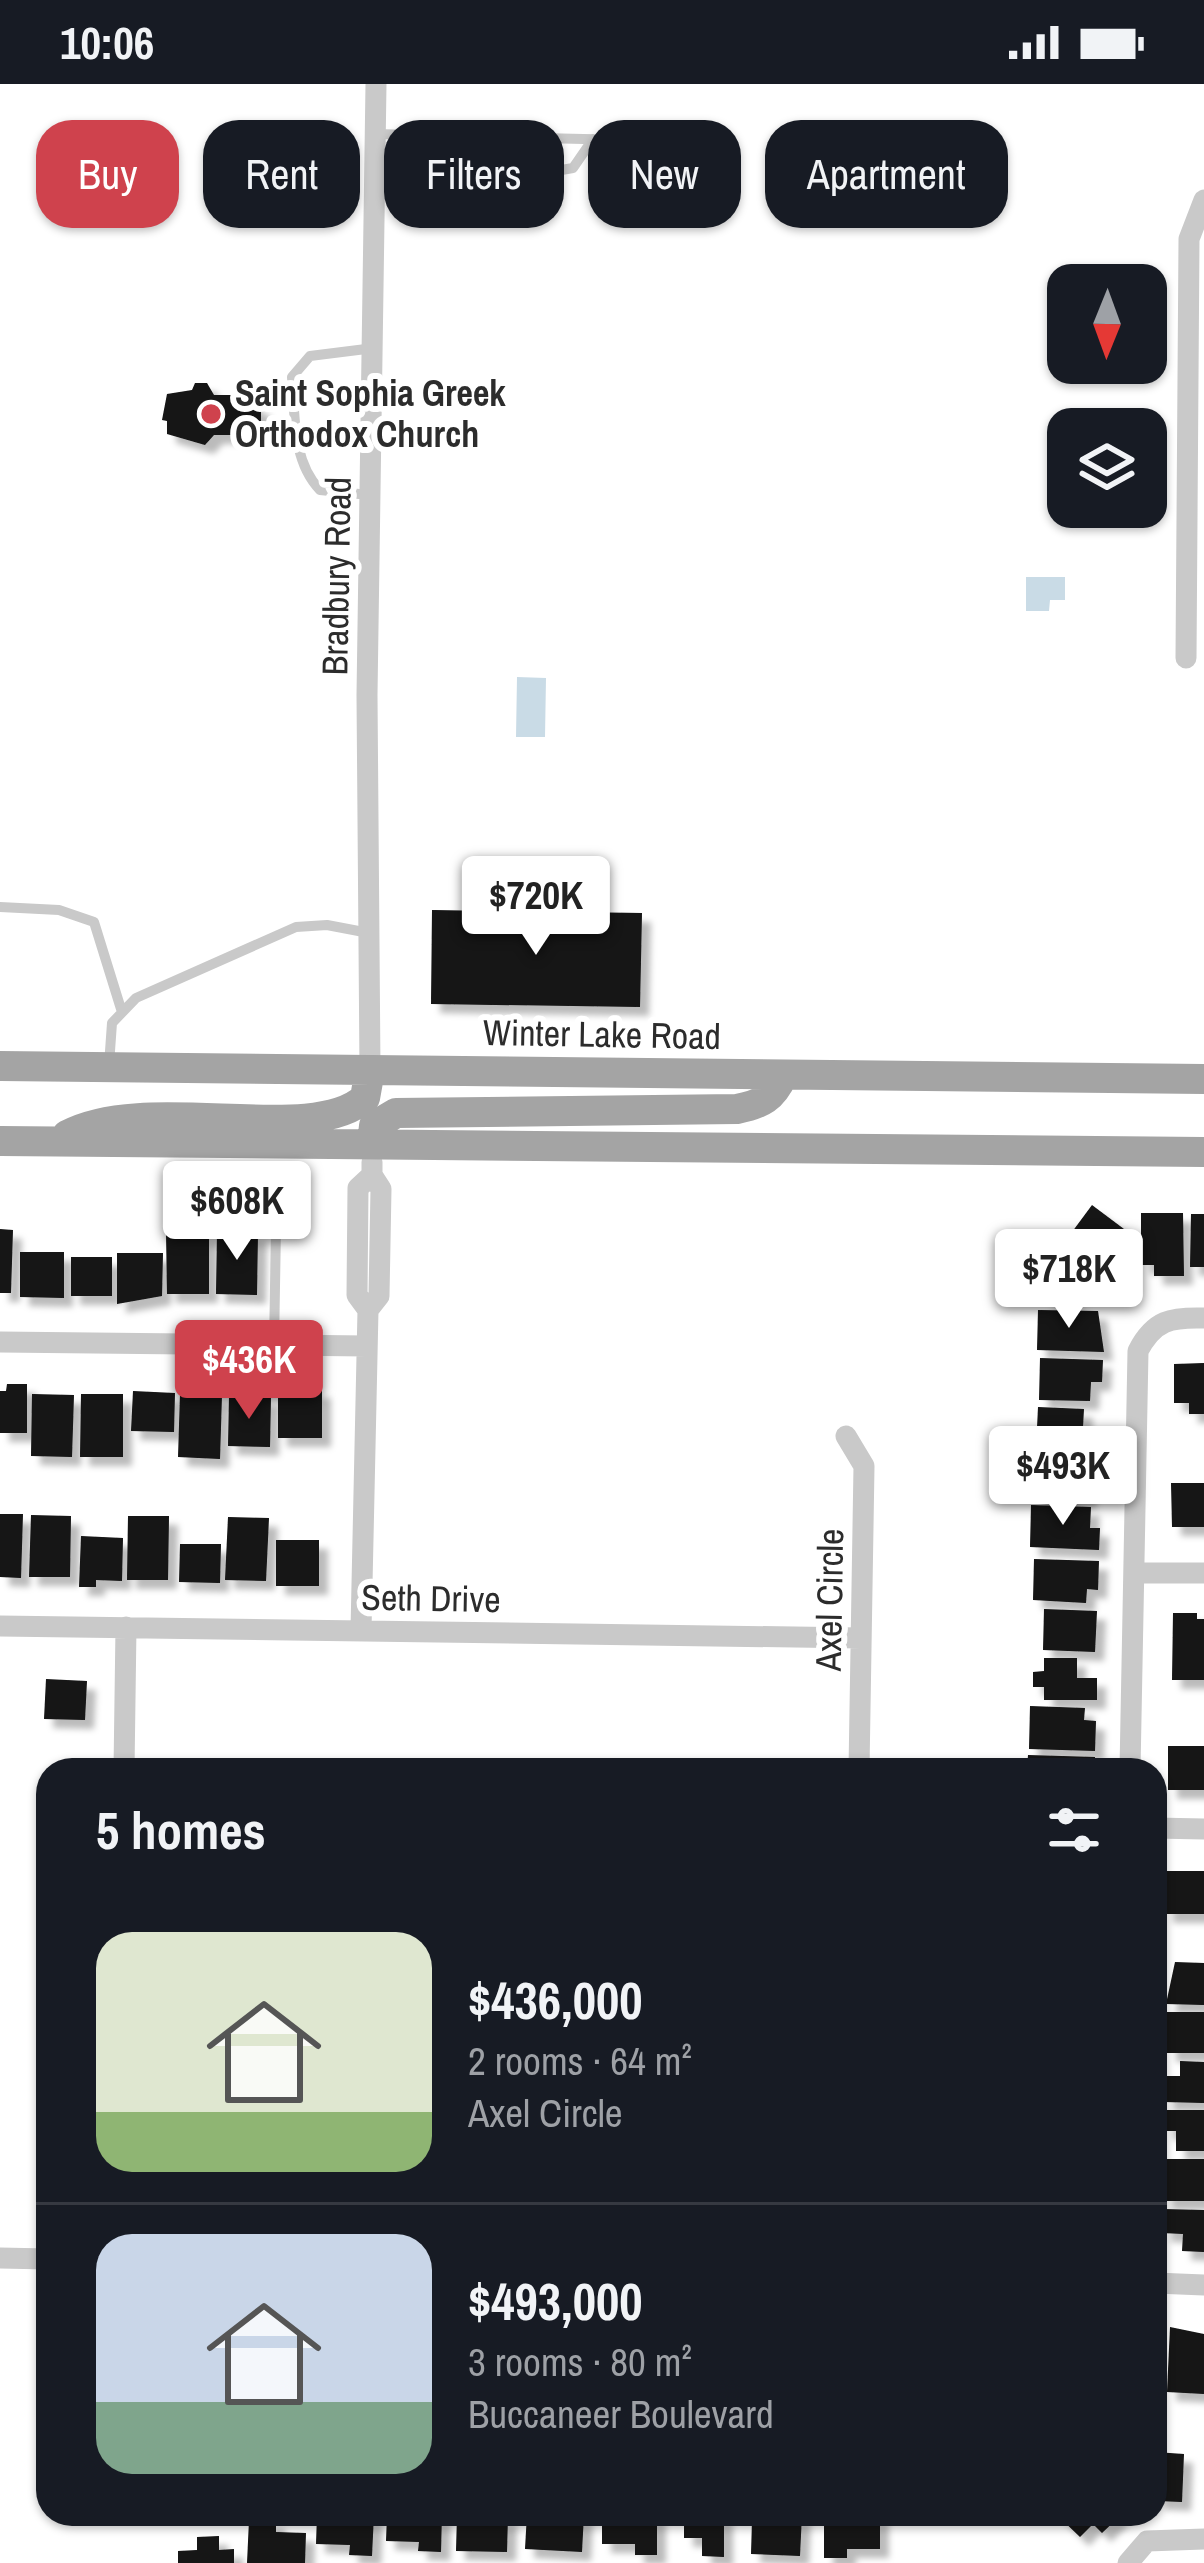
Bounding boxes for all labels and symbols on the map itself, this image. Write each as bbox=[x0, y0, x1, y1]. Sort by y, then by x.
north arrow bbox=[1047, 264, 1167, 384]
place label: Saint Sophia Greek Orthodox Church bbox=[235, 369, 506, 458]
marker: Saint Sophia Greek Orthodox Church bbox=[198, 401, 224, 427]
street label: Bradbury Road bbox=[310, 476, 362, 676]
pin: $720K bbox=[452, 856, 620, 958]
street label: Winter Lake Road bbox=[483, 1008, 721, 1060]
pin: $608K bbox=[153, 1161, 321, 1263]
pin: $718K bbox=[985, 1229, 1153, 1331]
pin: $436K bbox=[165, 1320, 333, 1422]
pin: $493K bbox=[979, 1426, 1147, 1528]
street label: Axel Circle bbox=[804, 1528, 854, 1673]
street label: Seth Drive bbox=[361, 1573, 501, 1623]

